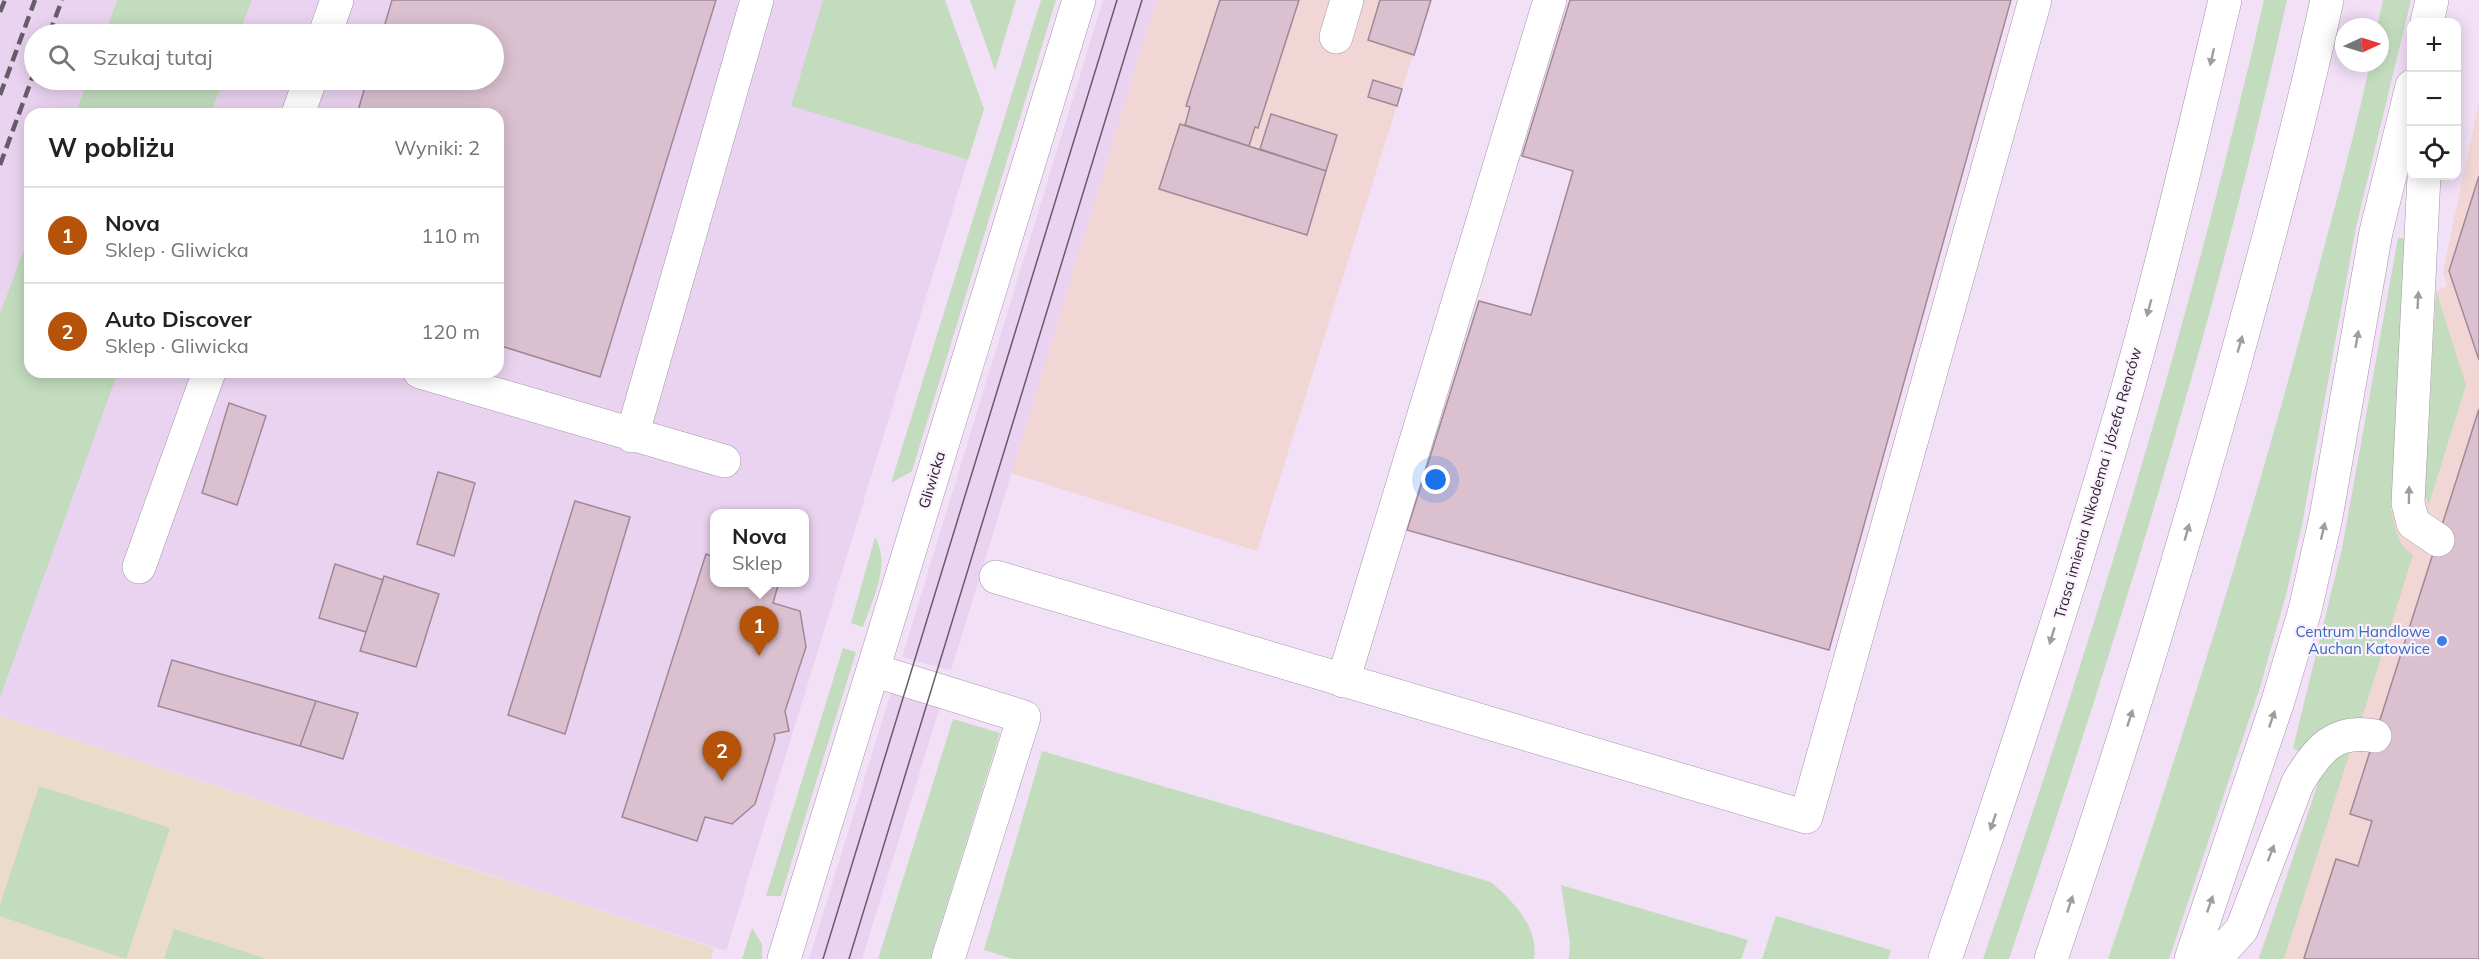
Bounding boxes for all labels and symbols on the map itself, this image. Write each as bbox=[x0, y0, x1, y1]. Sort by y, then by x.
north arrow bbox=[2335, 18, 2389, 72]
one-way arrow bbox=[2206, 48, 2216, 66]
one-way arrow bbox=[2413, 291, 2422, 310]
one-way arrow bbox=[2144, 299, 2153, 317]
one-way arrow bbox=[2353, 329, 2362, 348]
one-way arrow bbox=[2235, 335, 2245, 353]
street label: Trasa imienia Nikodema i Józefa Renców bbox=[2050, 345, 2145, 621]
street label: Gliwicka bbox=[914, 449, 949, 511]
your location bbox=[1421, 465, 1450, 494]
one-way arrow bbox=[2404, 485, 2413, 504]
one-way arrow bbox=[2319, 521, 2328, 540]
one-way arrow bbox=[2183, 523, 2192, 541]
pin: 1 bbox=[740, 606, 778, 656]
place label: Centrum Handlowe Auchan Katowice bbox=[2295, 622, 2430, 658]
one-way arrow bbox=[2047, 627, 2056, 645]
marker: Centrum Handlowe Auchan Katowice bbox=[2435, 634, 2449, 648]
one-way arrow bbox=[2126, 709, 2135, 727]
one-way arrow bbox=[2268, 710, 2277, 728]
pin: 2 bbox=[702, 732, 742, 781]
one-way arrow bbox=[1987, 813, 1997, 831]
one-way arrow bbox=[2266, 844, 2276, 862]
one-way arrow bbox=[2065, 895, 2075, 913]
one-way arrow bbox=[2205, 895, 2215, 913]

